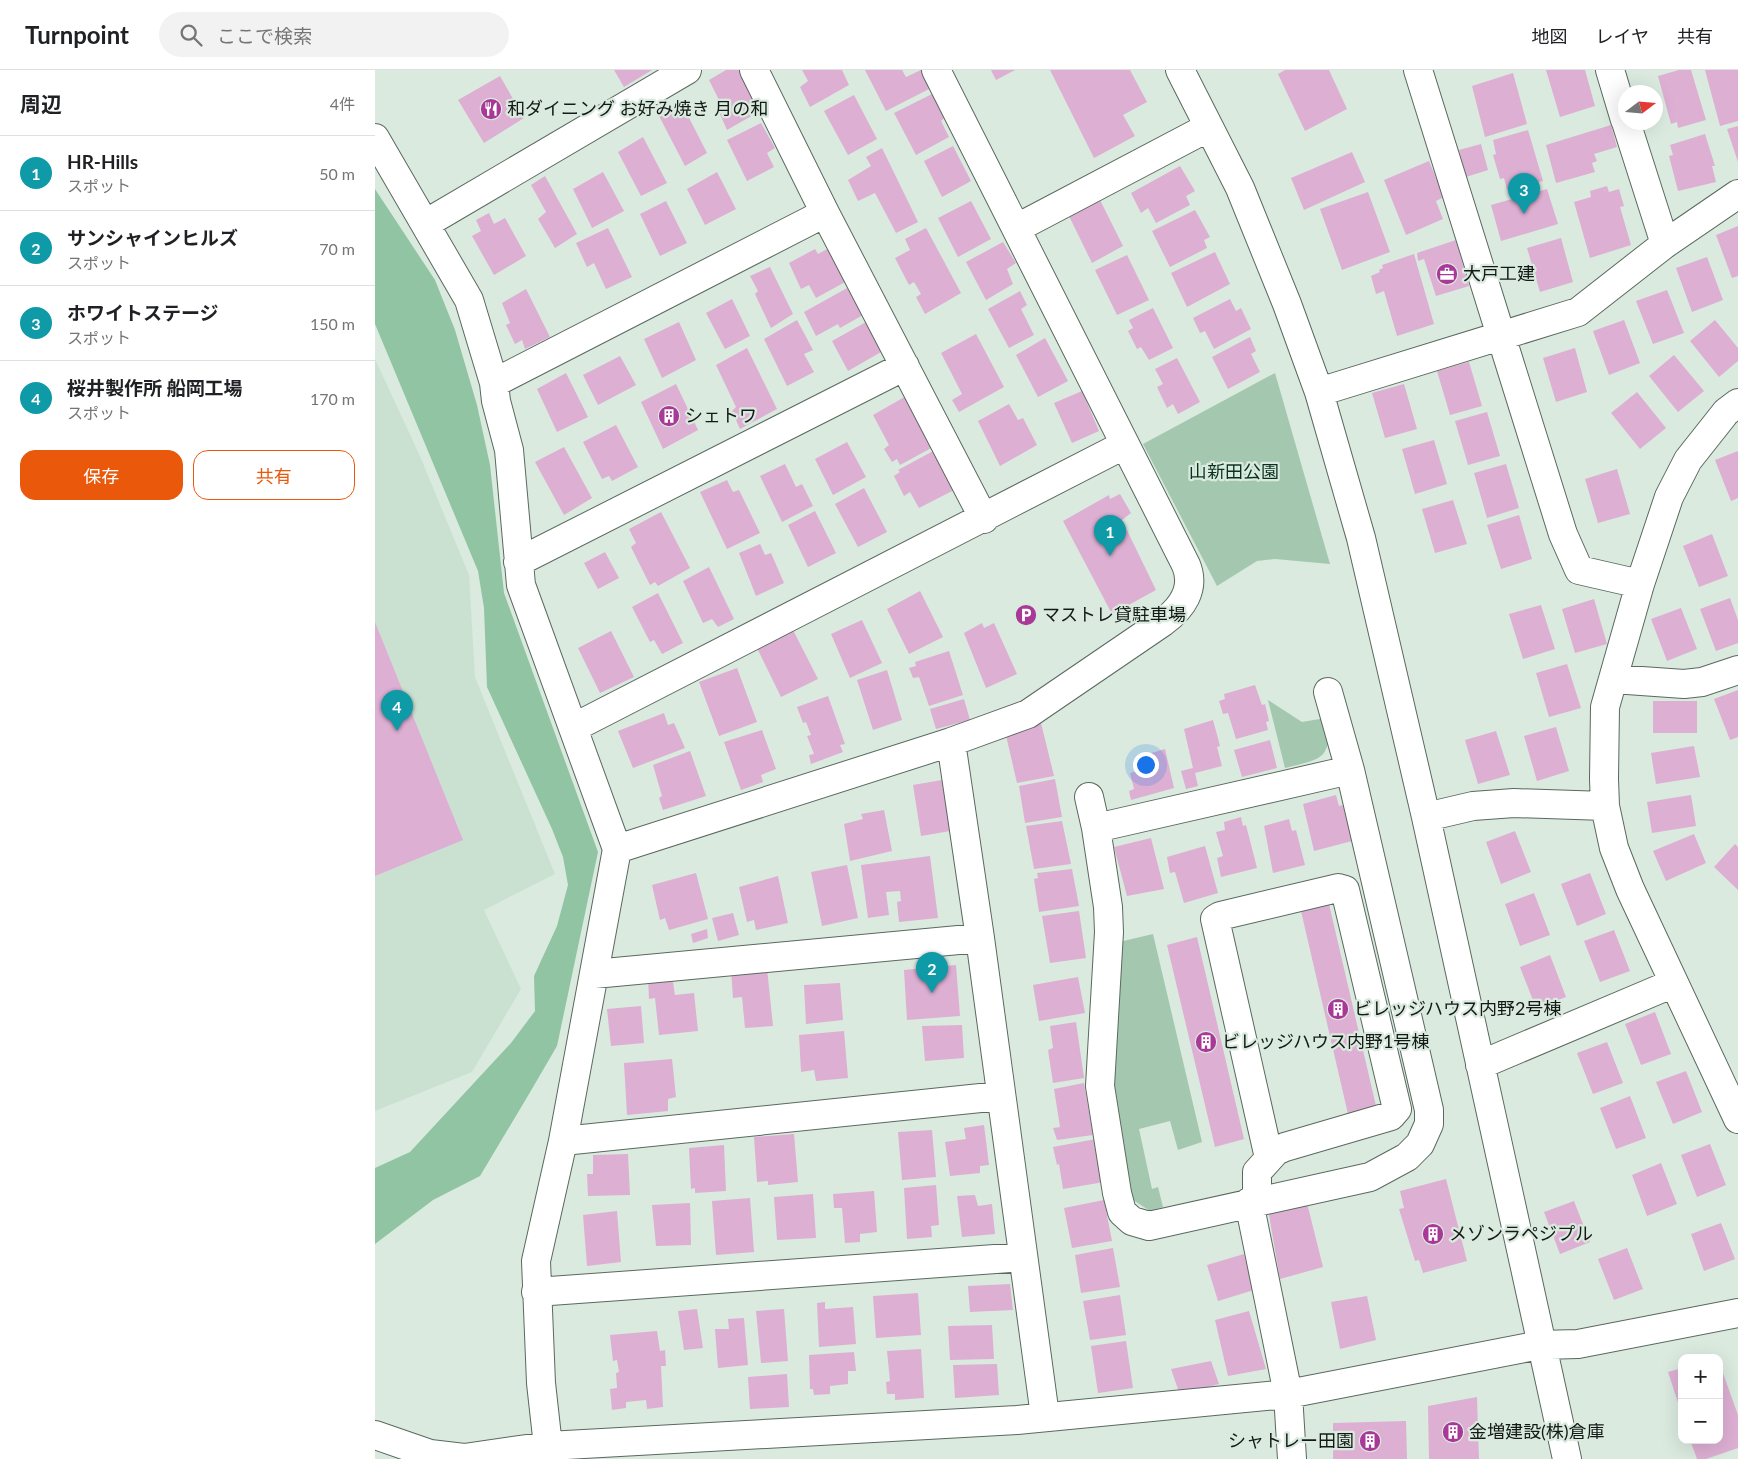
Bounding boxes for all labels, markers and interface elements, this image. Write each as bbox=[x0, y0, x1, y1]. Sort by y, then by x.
search box bbox=[159, 12, 509, 57]
text: Turnpoint bbox=[25, 20, 129, 49]
icon: search bbox=[177, 21, 205, 49]
text: ここで検索 bbox=[217, 24, 312, 47]
text: 地図 bbox=[1532, 25, 1568, 47]
text: レイヤ bbox=[1596, 25, 1649, 47]
text: 共有 bbox=[1677, 25, 1713, 47]
north arrow bbox=[1618, 85, 1663, 130]
text: 周辺 bbox=[20, 91, 62, 116]
text: 4件 bbox=[330, 94, 355, 113]
restaurant icon: 和ダイニング お好み焼き 月の和 bbox=[479, 97, 503, 121]
place label: 和ダイニング お好み焼き 月の和 bbox=[507, 97, 768, 119]
text: HR-Hills bbox=[67, 150, 138, 173]
text: 1 bbox=[31, 164, 41, 183]
text: 50 m bbox=[319, 164, 355, 183]
pin: 3 bbox=[1508, 173, 1540, 214]
text: スポット bbox=[67, 176, 131, 195]
text: サンシャインヒルズ bbox=[67, 226, 238, 249]
text: 2 bbox=[31, 239, 41, 258]
text: 70 m bbox=[319, 239, 355, 258]
text: スポット bbox=[67, 253, 131, 272]
office icon: 大戸工建 bbox=[1435, 262, 1459, 286]
place label: 大戸工建 bbox=[1463, 262, 1535, 284]
text: ホワイトステージ bbox=[67, 301, 219, 324]
text: 3 bbox=[31, 314, 41, 333]
text: 150 m bbox=[310, 314, 355, 333]
text: スポット bbox=[67, 328, 131, 347]
text: 桜井製作所 船岡工場 bbox=[67, 376, 243, 399]
text: 4 bbox=[31, 389, 41, 408]
text: 170 m bbox=[310, 389, 355, 408]
text: スポット bbox=[67, 403, 131, 422]
building icon: シェトワ bbox=[657, 404, 681, 428]
place label: シェトワ bbox=[685, 404, 757, 426]
button: 保存 bbox=[20, 450, 183, 500]
button: 共有 bbox=[193, 450, 355, 500]
park label: 山新田公園 bbox=[1189, 460, 1279, 482]
pin: 1 bbox=[1094, 515, 1126, 556]
parking icon: マストレ貸駐車場 bbox=[1014, 603, 1038, 627]
place label: マストレ貸駐車場 bbox=[1042, 603, 1186, 625]
pin: 4 bbox=[381, 690, 413, 731]
your location bbox=[1133, 752, 1159, 778]
pin: 2 bbox=[916, 952, 948, 993]
building icon: ビレッジハウス内野2号棟 bbox=[1326, 997, 1350, 1021]
place label: ビレッジハウス内野2号棟 bbox=[1354, 997, 1561, 1019]
building icon: ビレッジハウス内野1号棟 bbox=[1194, 1030, 1218, 1054]
place label: ビレッジハウス内野1号棟 bbox=[1222, 1030, 1429, 1052]
building icon: メゾンラペジプル bbox=[1421, 1222, 1445, 1246]
place label: メゾンラペジプル bbox=[1449, 1222, 1593, 1244]
map controls bbox=[1678, 1354, 1723, 1444]
button: + bbox=[1678, 1354, 1723, 1399]
button: − bbox=[1678, 1399, 1723, 1444]
building icon: 金増建設(株)倉庫 bbox=[1441, 1420, 1465, 1444]
place label: 金増建設(株)倉庫 bbox=[1469, 1420, 1605, 1442]
place label: シャトレー田園 bbox=[1228, 1429, 1354, 1451]
building icon: シャトレー田園 bbox=[1358, 1429, 1382, 1453]

